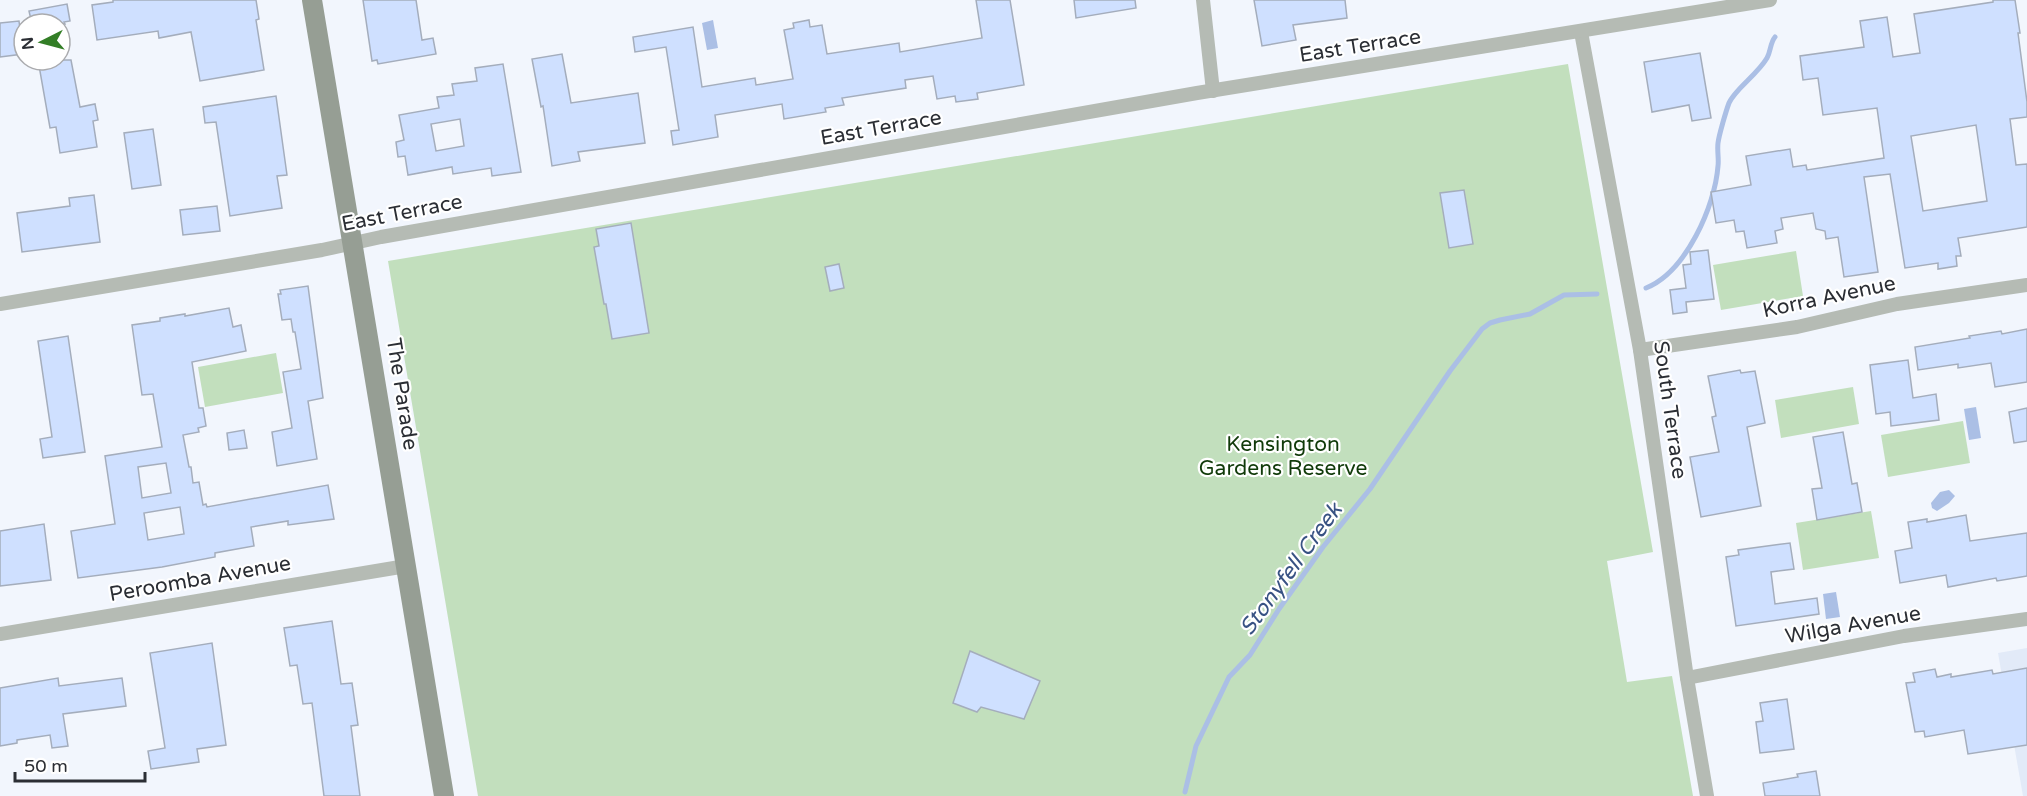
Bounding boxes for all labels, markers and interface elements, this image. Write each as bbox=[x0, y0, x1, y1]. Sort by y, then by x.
north arrow bbox=[12, 12, 72, 72]
street label: East Terrace bbox=[1297, 24, 1423, 68]
text: N bbox=[17, 36, 39, 51]
street label: East Terrace bbox=[818, 105, 944, 151]
street label: East Terrace bbox=[339, 189, 465, 237]
street label: Korra Avenue bbox=[1760, 271, 1898, 323]
street label: The Parade bbox=[381, 336, 423, 452]
street label: South Terrace bbox=[1648, 339, 1692, 481]
park label: Kensington Gardens Reserve bbox=[1199, 432, 1367, 481]
water label: Stonyfell Creek bbox=[1234, 496, 1349, 640]
street label: Peroomba Avenue bbox=[107, 551, 293, 607]
street label: Wilga Avenue bbox=[1783, 601, 1923, 649]
scale bar bbox=[15, 745, 146, 783]
text: 50 m bbox=[24, 755, 68, 777]

